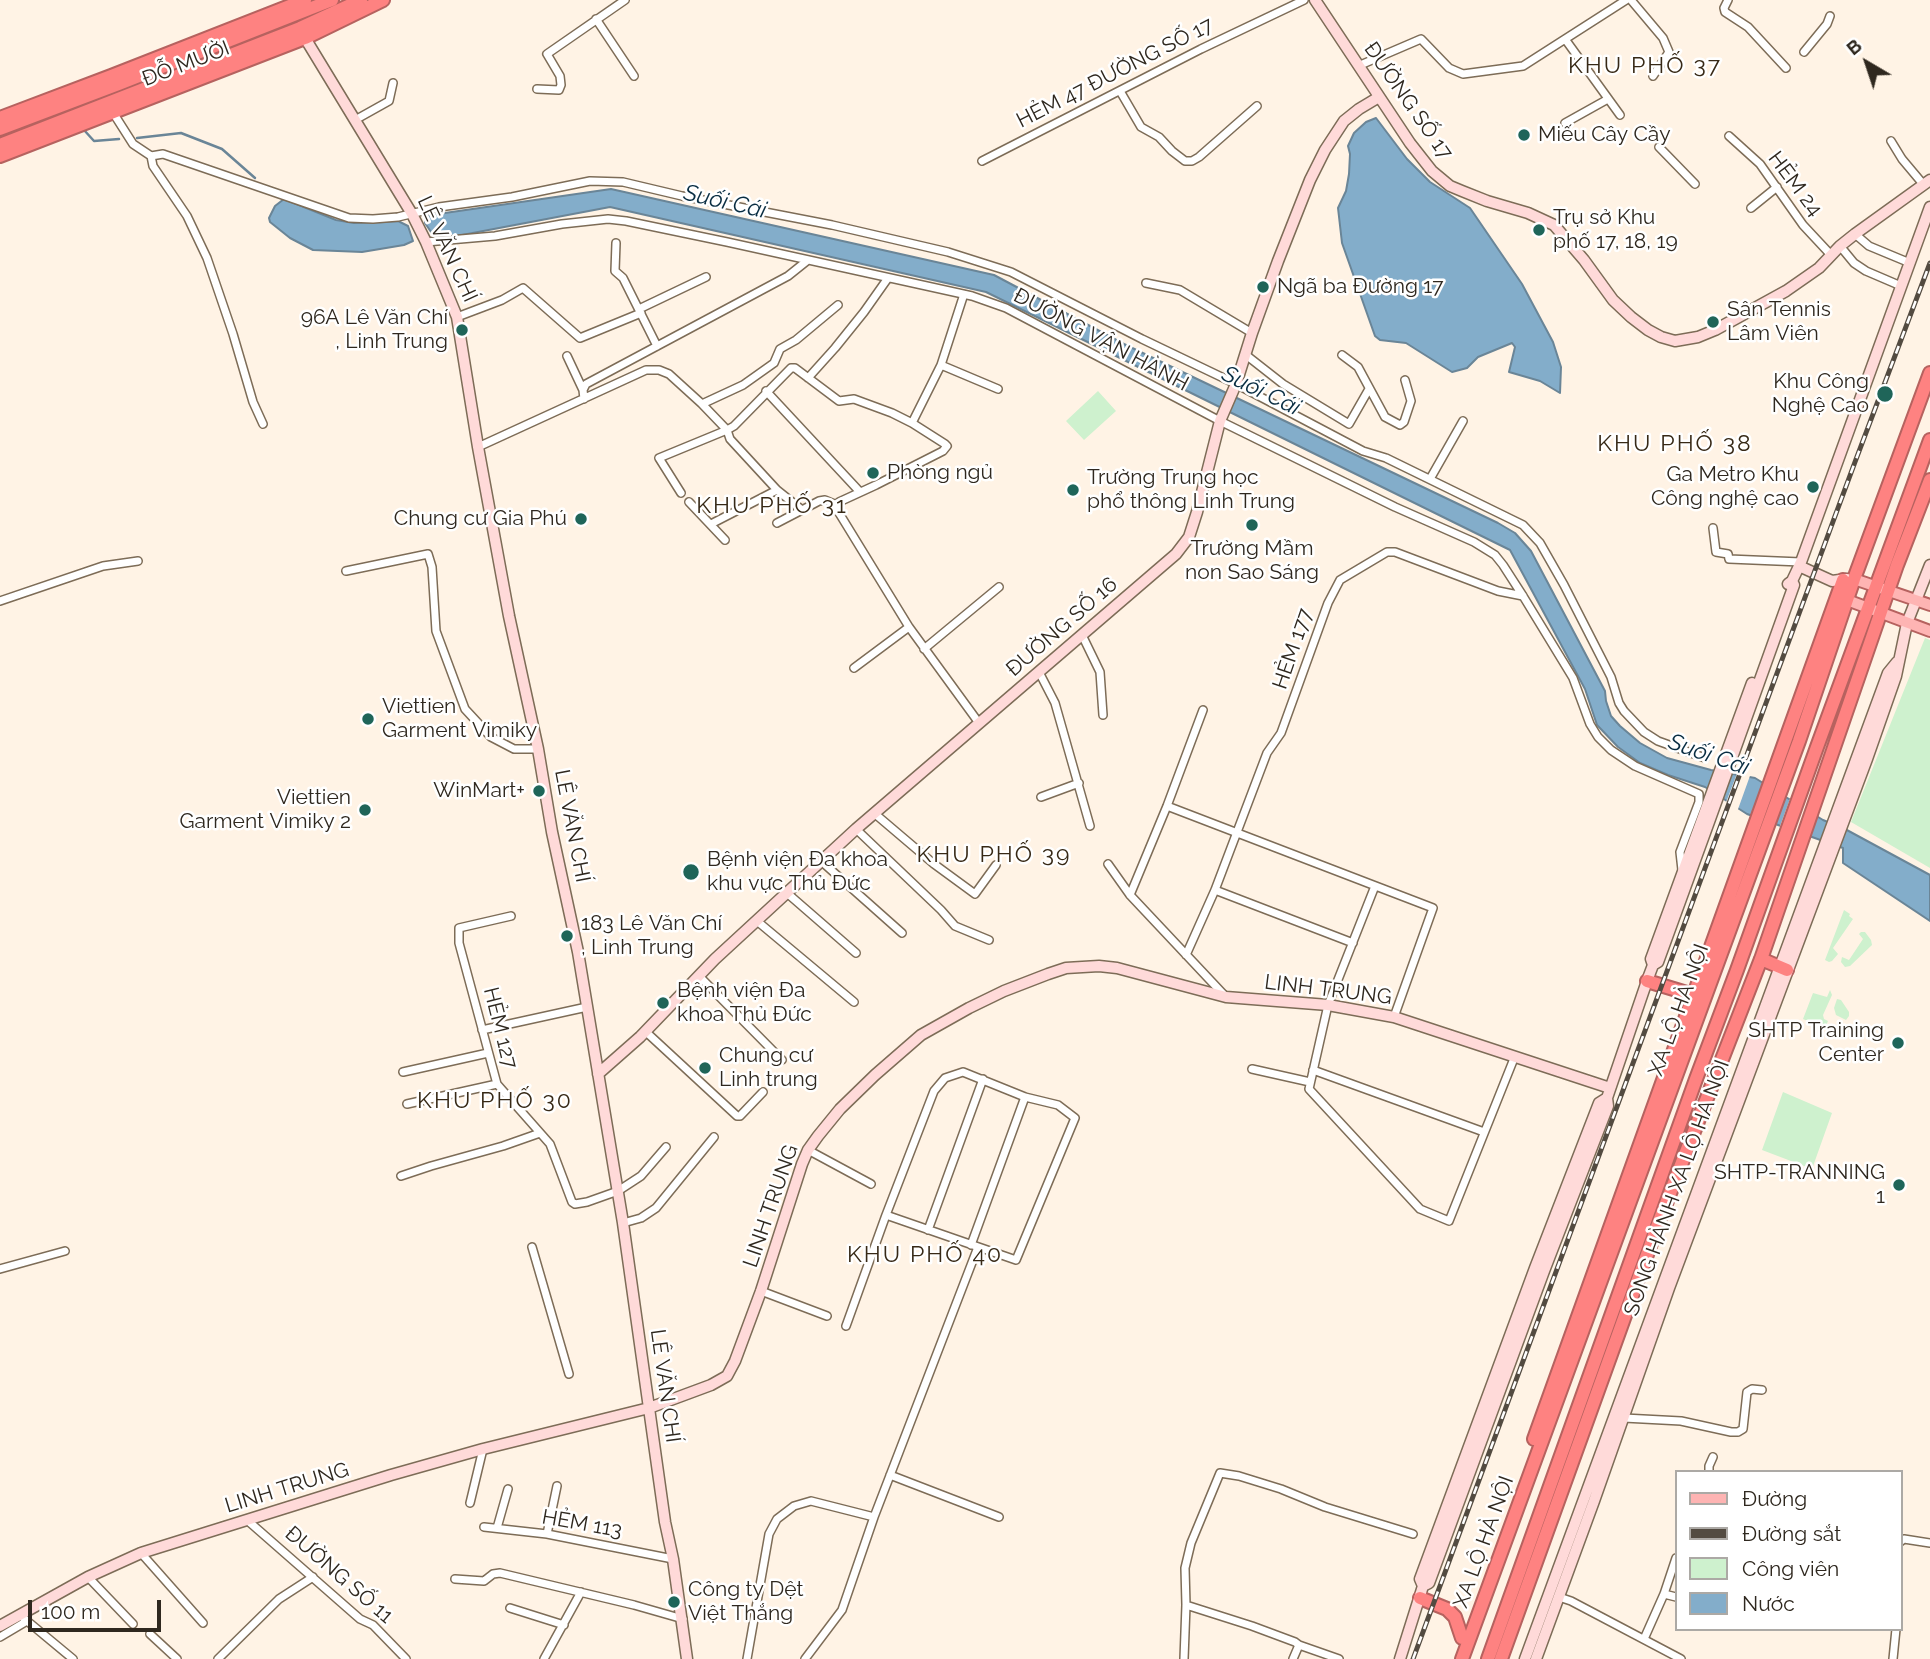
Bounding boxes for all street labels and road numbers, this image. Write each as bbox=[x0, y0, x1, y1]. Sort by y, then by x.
street label: HẺM 47 ĐƯỜNG SỐ 17 bbox=[1012, 12, 1218, 134]
street label: ĐỖ MƯỜI bbox=[139, 36, 233, 92]
street label: ĐƯỜNG SỐ 17 bbox=[1358, 38, 1458, 164]
street label: HẺM 24 bbox=[1763, 147, 1827, 221]
street label: LÊ VĂN CHÍ bbox=[411, 192, 483, 306]
street label: ĐƯỜNG VẬN HÀNH bbox=[1009, 283, 1193, 397]
street label: ĐƯỜNG SỐ 16 bbox=[1001, 572, 1123, 682]
street label: HẺM 177 bbox=[1268, 605, 1318, 693]
street label: LÊ VĂN CHÍ bbox=[549, 768, 595, 884]
street label: XA LỘ HÀ NỘI bbox=[1643, 941, 1715, 1079]
street label: LINH TRUNG bbox=[1263, 970, 1393, 1010]
street label: HẺM 127 bbox=[478, 985, 522, 1071]
street label: SONG HÀNH XA LỘ HÀ NỘI bbox=[1619, 1057, 1735, 1319]
street label: LINH TRUNG bbox=[738, 1141, 804, 1271]
street label: LÊ VĂN CHÍ bbox=[645, 1328, 685, 1444]
street label: LINH TRUNG bbox=[222, 1457, 352, 1519]
street label: XA LỘ HÀ NỘI bbox=[1448, 1473, 1520, 1611]
street label: HẺM 113 bbox=[540, 1505, 624, 1543]
street label: ĐƯỜNG SỐ 11 bbox=[280, 1521, 398, 1629]

